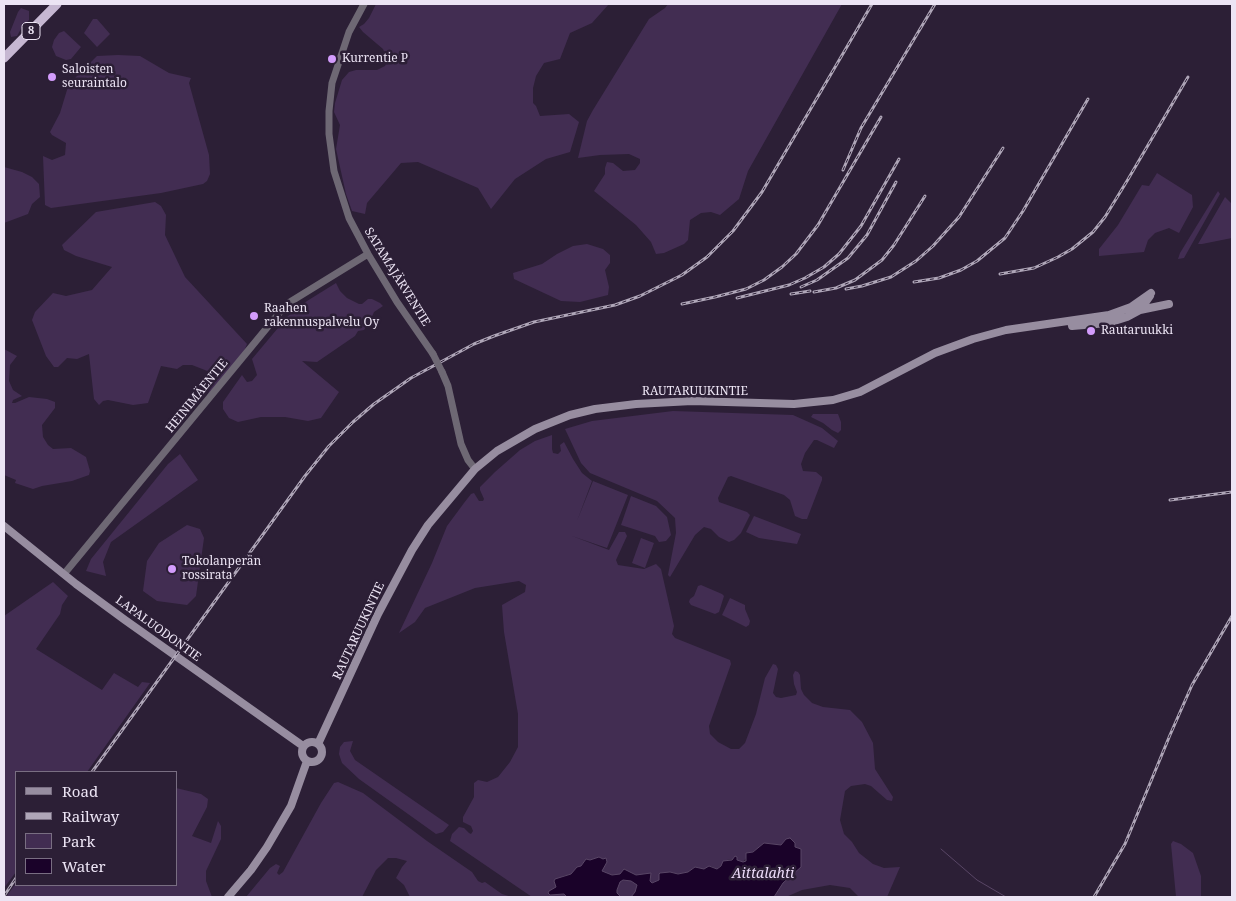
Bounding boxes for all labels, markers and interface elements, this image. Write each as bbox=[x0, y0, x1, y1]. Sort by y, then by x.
road number: 8 bbox=[22, 22, 40, 40]
place label: Kurrentie P bbox=[342, 52, 408, 66]
marker: Kurrentie P bbox=[326, 53, 338, 65]
place label: Saloisten seuraintalo bbox=[62, 63, 127, 91]
marker: Saloisten seuraintalo bbox=[46, 71, 58, 83]
street label: SATAMAJÄRVENTIE bbox=[361, 225, 433, 329]
place label: Raahen rakennuspalvelu Oy bbox=[264, 302, 379, 330]
marker: Raahen rakennuspalvelu Oy bbox=[248, 310, 260, 322]
place label: Rautaruukki bbox=[1101, 324, 1173, 338]
marker: Rautaruukki bbox=[1085, 325, 1097, 337]
street label: HEINIMÄENTIE bbox=[163, 356, 231, 436]
street label: RAUTARUUKINTIE bbox=[642, 385, 748, 399]
place label: Tokolanperän rossirata bbox=[182, 555, 261, 583]
marker: Tokolanperän rossirata bbox=[166, 563, 178, 575]
street label: RAUTARUUKINTIE bbox=[330, 580, 388, 682]
street label: LAPALUODONTIE bbox=[112, 593, 204, 665]
legend bbox=[15, 771, 178, 886]
text: Road bbox=[62, 781, 98, 801]
text: Railway bbox=[62, 806, 119, 826]
text: Park bbox=[62, 831, 95, 851]
text: Water bbox=[62, 856, 105, 876]
water label: Aittalahti bbox=[732, 866, 794, 882]

